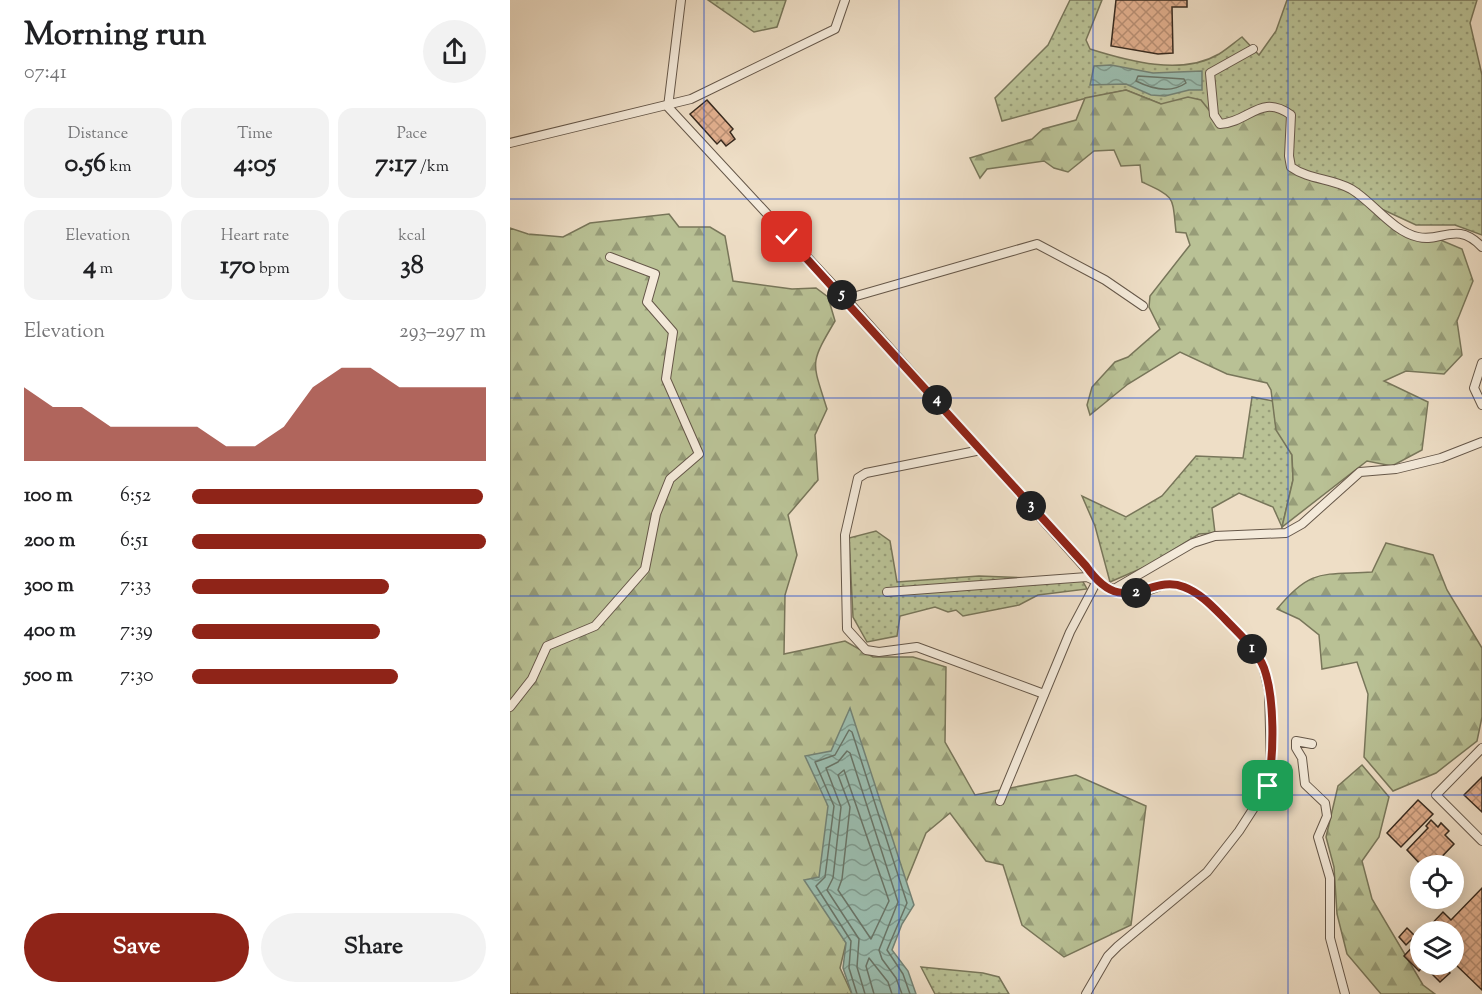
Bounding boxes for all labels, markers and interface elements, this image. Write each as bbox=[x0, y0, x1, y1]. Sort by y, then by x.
text: Morning run bbox=[24, 12, 206, 60]
button: share bbox=[423, 20, 486, 83]
text: 07:41 bbox=[24, 59, 67, 88]
text: Distance bbox=[68, 123, 128, 146]
text: Time bbox=[237, 123, 273, 146]
text: Pace bbox=[397, 123, 427, 146]
text: 0.56 bbox=[65, 146, 106, 183]
text: 4:05 bbox=[234, 146, 276, 183]
text: 7:17 bbox=[375, 146, 417, 183]
text: km bbox=[106, 156, 131, 179]
text: /km bbox=[417, 156, 449, 179]
pin bbox=[761, 211, 812, 262]
icon: check bbox=[770, 220, 803, 253]
text: Elevation bbox=[66, 225, 130, 248]
text: Heart rate bbox=[221, 225, 289, 248]
text: kcal bbox=[398, 225, 426, 248]
text: 4 bbox=[83, 248, 96, 285]
text: 170 bbox=[220, 248, 256, 285]
text: 38 bbox=[400, 248, 424, 285]
text: m bbox=[96, 258, 113, 281]
text: bpm bbox=[256, 258, 290, 281]
pin: 5 bbox=[827, 280, 857, 310]
text: 5 bbox=[839, 283, 845, 306]
text: Elevation bbox=[24, 318, 105, 347]
text: 293–297 m bbox=[399, 318, 486, 347]
pin: 4 bbox=[922, 385, 952, 415]
text: 4 bbox=[933, 388, 941, 411]
text: 100 m bbox=[24, 482, 73, 511]
text: 6:52 bbox=[120, 482, 151, 511]
pin: 3 bbox=[1016, 491, 1046, 521]
text: 3 bbox=[1028, 494, 1034, 517]
text: 200 m bbox=[24, 527, 75, 556]
text: 6:51 bbox=[120, 527, 149, 556]
text: 300 m bbox=[24, 572, 74, 601]
text: 7:33 bbox=[120, 572, 151, 601]
pin: 2 bbox=[1121, 578, 1151, 608]
text: 2 bbox=[1132, 581, 1140, 604]
text: 400 m bbox=[24, 617, 76, 646]
text: 7:39 bbox=[120, 617, 153, 646]
pin: 1 bbox=[1237, 634, 1267, 664]
text: 1 bbox=[1249, 637, 1255, 660]
text: 500 m bbox=[24, 662, 73, 691]
text: 7:30 bbox=[120, 662, 154, 691]
pin bbox=[1242, 760, 1293, 811]
icon: arrive bbox=[1251, 769, 1284, 802]
map controls bbox=[1410, 855, 1464, 975]
button: locate bbox=[1410, 855, 1464, 909]
button: Save bbox=[24, 913, 249, 982]
button: Share bbox=[261, 913, 486, 982]
button: layers bbox=[1410, 921, 1464, 975]

